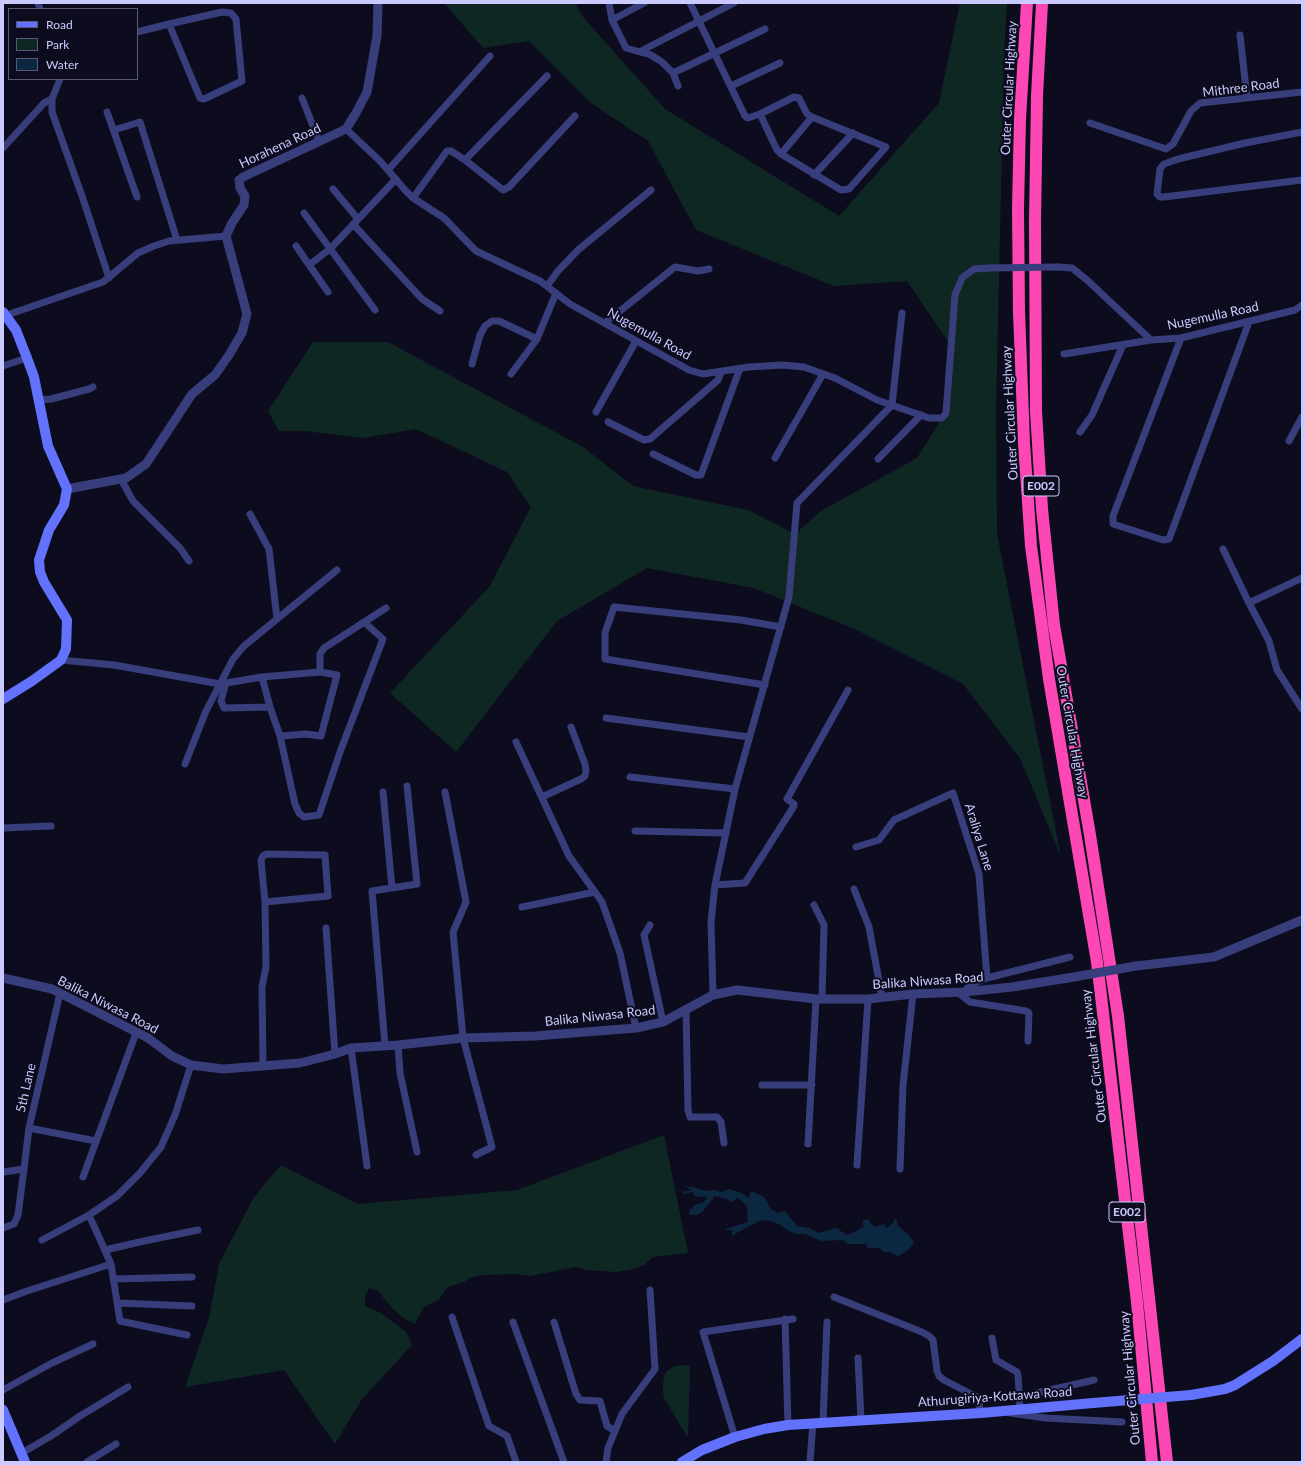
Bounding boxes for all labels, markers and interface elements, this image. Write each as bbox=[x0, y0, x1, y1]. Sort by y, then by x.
legend bbox=[8, 8, 138, 80]
text: Road bbox=[46, 17, 73, 32]
street label: Outer Circular Highway bbox=[998, 20, 1020, 156]
text: Park bbox=[46, 37, 69, 52]
text: Water bbox=[46, 57, 79, 72]
street label: Mithree Road bbox=[1202, 76, 1280, 100]
street label: Horahena Road bbox=[237, 120, 323, 172]
street label: Nugemulla Road bbox=[1166, 299, 1260, 333]
street label: Nugemulla Road bbox=[604, 305, 694, 363]
street label: Outer Circular Highway bbox=[999, 345, 1021, 481]
road number: E002 bbox=[1023, 476, 1059, 496]
street label: Outer Circular Highway bbox=[1053, 664, 1091, 800]
street label: Araliya Lane bbox=[961, 801, 997, 873]
street label: Balika Niwasa Road bbox=[872, 969, 984, 993]
street label: Balika Niwasa Road bbox=[55, 973, 161, 1037]
street label: Outer Circular Highway bbox=[1078, 988, 1110, 1124]
street label: Balika Niwasa Road bbox=[544, 1002, 656, 1030]
street label: 5th Lane bbox=[13, 1062, 39, 1114]
road number: E002 bbox=[1109, 1202, 1145, 1222]
street label: Outer Circular Highway bbox=[1116, 1310, 1144, 1446]
street label: Athurugiriya-Kottawa Road bbox=[917, 1384, 1073, 1410]

